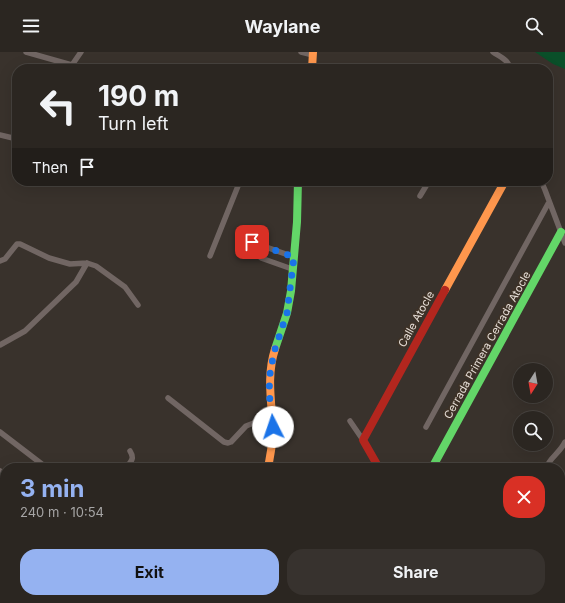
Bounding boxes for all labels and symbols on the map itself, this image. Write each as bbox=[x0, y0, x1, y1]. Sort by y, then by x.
pin bbox=[235, 225, 269, 259]
street label: Cerrada Primera Cerrada Atocle bbox=[441, 269, 533, 421]
street label: Calle Atocle bbox=[395, 289, 437, 349]
north arrow bbox=[513, 363, 553, 403]
position arrow bbox=[252, 406, 294, 448]

